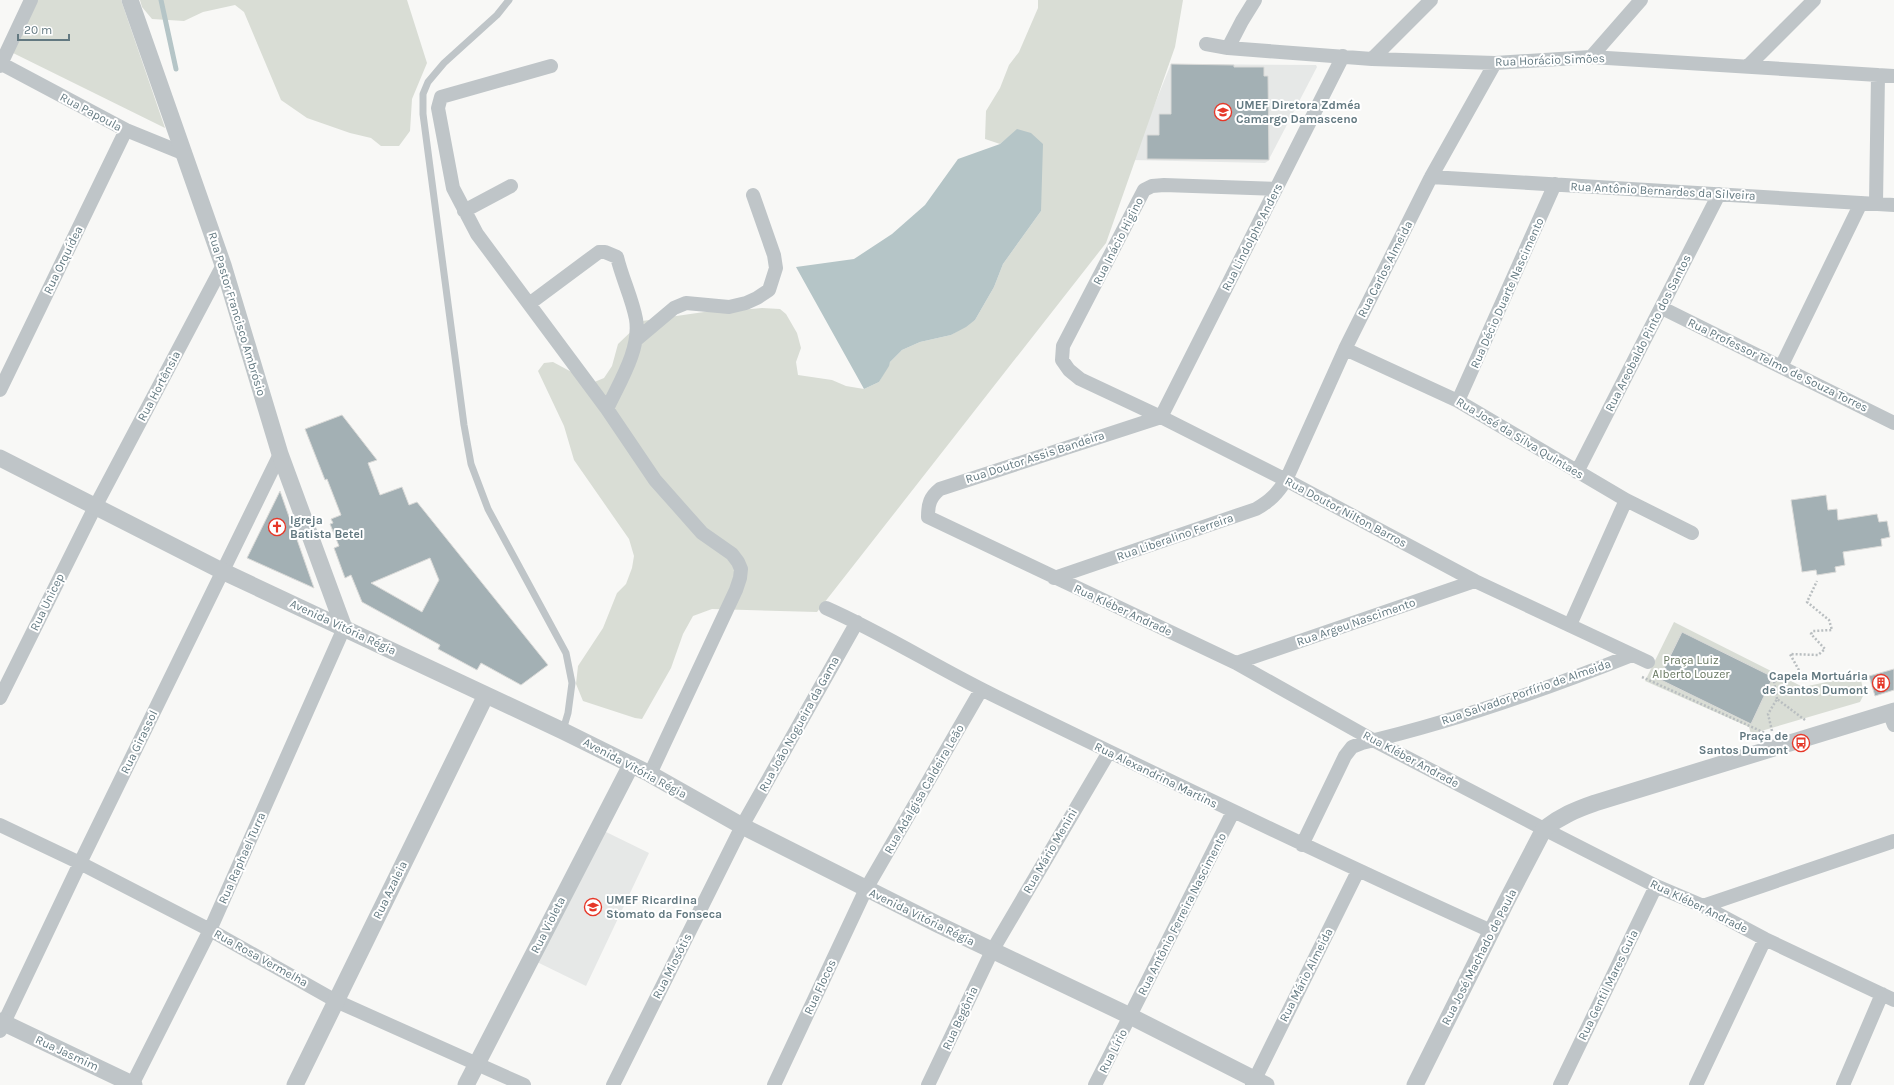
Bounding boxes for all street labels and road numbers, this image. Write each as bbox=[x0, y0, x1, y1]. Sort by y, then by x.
street label: Rua Horácio Simões bbox=[1495, 51, 1605, 69]
street label: Rua Papoula bbox=[58, 90, 124, 134]
street label: Rua Antônio Bernardes da Silveira bbox=[1570, 179, 1756, 203]
street label: Rua Lindolphe Anders bbox=[1219, 181, 1285, 293]
street label: Rua Inácio Higino bbox=[1090, 195, 1146, 287]
street label: Rua Décio Duarte Nascimento bbox=[1467, 215, 1547, 371]
street label: Rua Carlos Almeida bbox=[1355, 218, 1415, 320]
street label: Rua Orquídea bbox=[41, 224, 85, 296]
street label: Rua Pastor Francisco Ambrósio bbox=[205, 230, 269, 398]
street label: Rua Areobaldo Pinto dos Santos bbox=[1602, 252, 1694, 414]
street label: Rua Professor Telmo de Souza Torres bbox=[1686, 315, 1870, 415]
street label: Rua Hortênsia bbox=[135, 349, 183, 423]
street label: Rua José da Silva Quintaes bbox=[1454, 394, 1586, 482]
street label: Rua Doutor Assis Bandeira bbox=[964, 428, 1106, 486]
street label: Rua Doutor Nilton Barros bbox=[1283, 474, 1409, 550]
street label: Rua Liberalino Ferreira bbox=[1115, 510, 1235, 564]
street label: Rua Unicep bbox=[27, 571, 67, 633]
street label: Rua Kléber Andrade bbox=[1072, 581, 1174, 639]
street label: Rua Argeu Nascimento bbox=[1295, 595, 1417, 649]
street label: Avenida Vitória Régia bbox=[288, 596, 398, 658]
street label: Rua João Nogueira da Gama bbox=[756, 654, 842, 794]
street label: Rua Salvador Porfírio de Almeida bbox=[1439, 656, 1613, 728]
street label: Rua Girassol bbox=[118, 708, 160, 776]
street label: Rua Adalgisa Caldeira Leão bbox=[881, 722, 967, 856]
street label: Rua Kléber Andrade bbox=[1361, 728, 1461, 790]
street label: Avenida Vitória Régia bbox=[581, 735, 689, 801]
street label: Rua Alexandrina Martins bbox=[1092, 739, 1220, 811]
street label: Rua Mário Menini bbox=[1020, 806, 1080, 896]
street label: Rua Raphael Turra bbox=[215, 810, 269, 906]
street label: Rua Antônio Ferreira Nascimento bbox=[1135, 830, 1229, 998]
street label: Rua Azaleia bbox=[370, 859, 410, 921]
street label: Rua Kléber Andrade bbox=[1648, 876, 1750, 936]
street label: Avenida Vitória Régia bbox=[867, 885, 977, 949]
street label: Rua José Machado de Paula bbox=[1439, 887, 1519, 1027]
street label: Rua Violeta bbox=[528, 894, 568, 956]
street label: Rua Rosa Vermelha bbox=[212, 926, 310, 990]
street label: Rua Mário Almeida bbox=[1276, 926, 1336, 1024]
street label: Rua Gentil Mares Guia bbox=[1575, 928, 1641, 1042]
street label: Rua Miosótis bbox=[650, 931, 694, 1001]
street label: Rua Flocos bbox=[801, 957, 839, 1017]
street label: Rua Begônia bbox=[939, 984, 981, 1052]
street label: Rua Lírio bbox=[1096, 1027, 1130, 1075]
street label: Rua Jasmim bbox=[33, 1032, 101, 1074]

